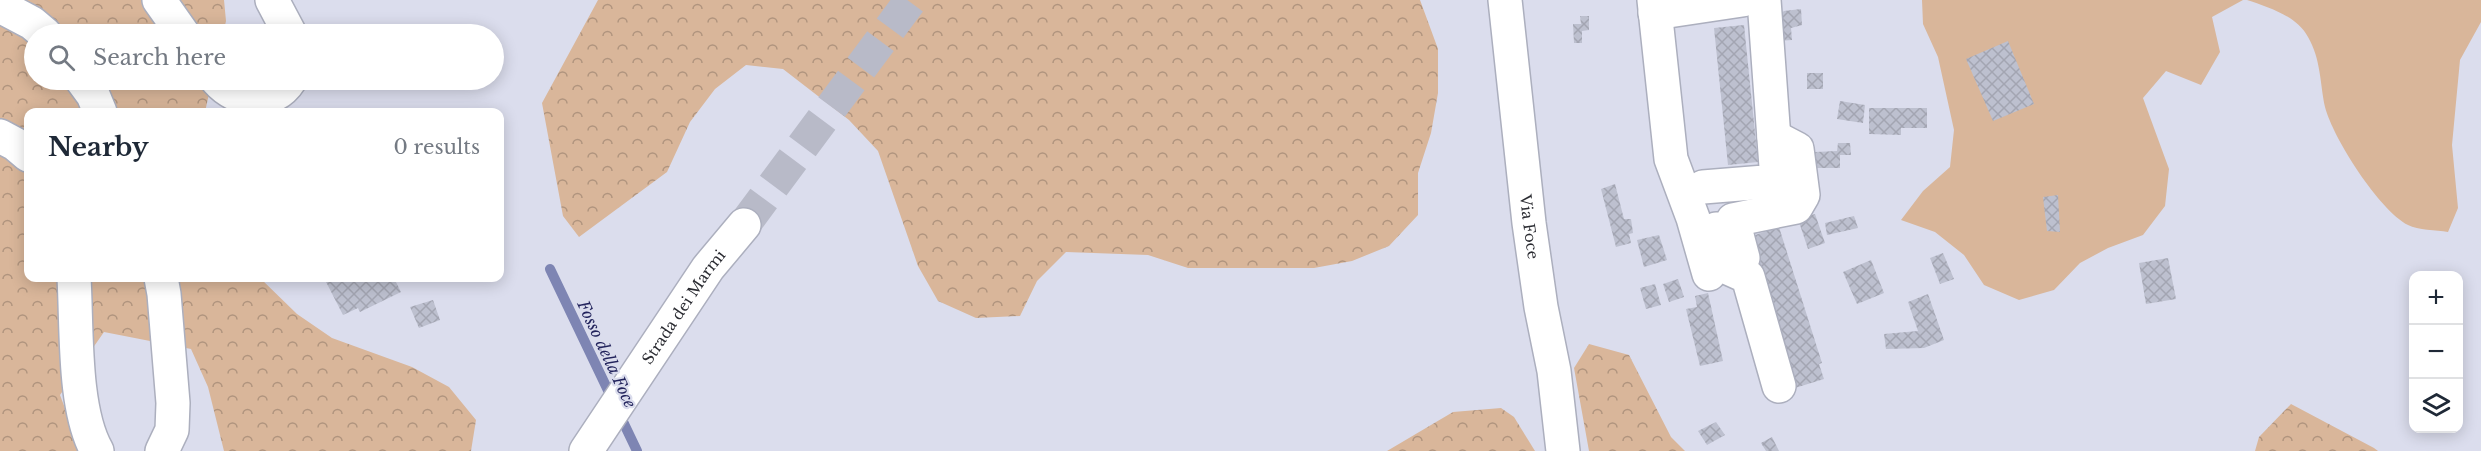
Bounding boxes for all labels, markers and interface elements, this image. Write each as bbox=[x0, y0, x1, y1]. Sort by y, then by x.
search box bbox=[24, 24, 504, 90]
icon: search bbox=[45, 41, 78, 74]
text: Search here bbox=[93, 44, 226, 71]
text: Nearby bbox=[48, 131, 149, 163]
text: 0 results bbox=[394, 135, 480, 159]
street label: Via Foce bbox=[1516, 192, 1544, 260]
street label: Strada dei Marmi bbox=[637, 246, 729, 367]
map controls bbox=[2409, 271, 2463, 433]
button: + bbox=[2409, 271, 2463, 325]
water label: Fosso della Foce bbox=[573, 296, 641, 412]
button: − bbox=[2409, 325, 2463, 379]
button: layers bbox=[2409, 379, 2463, 433]

